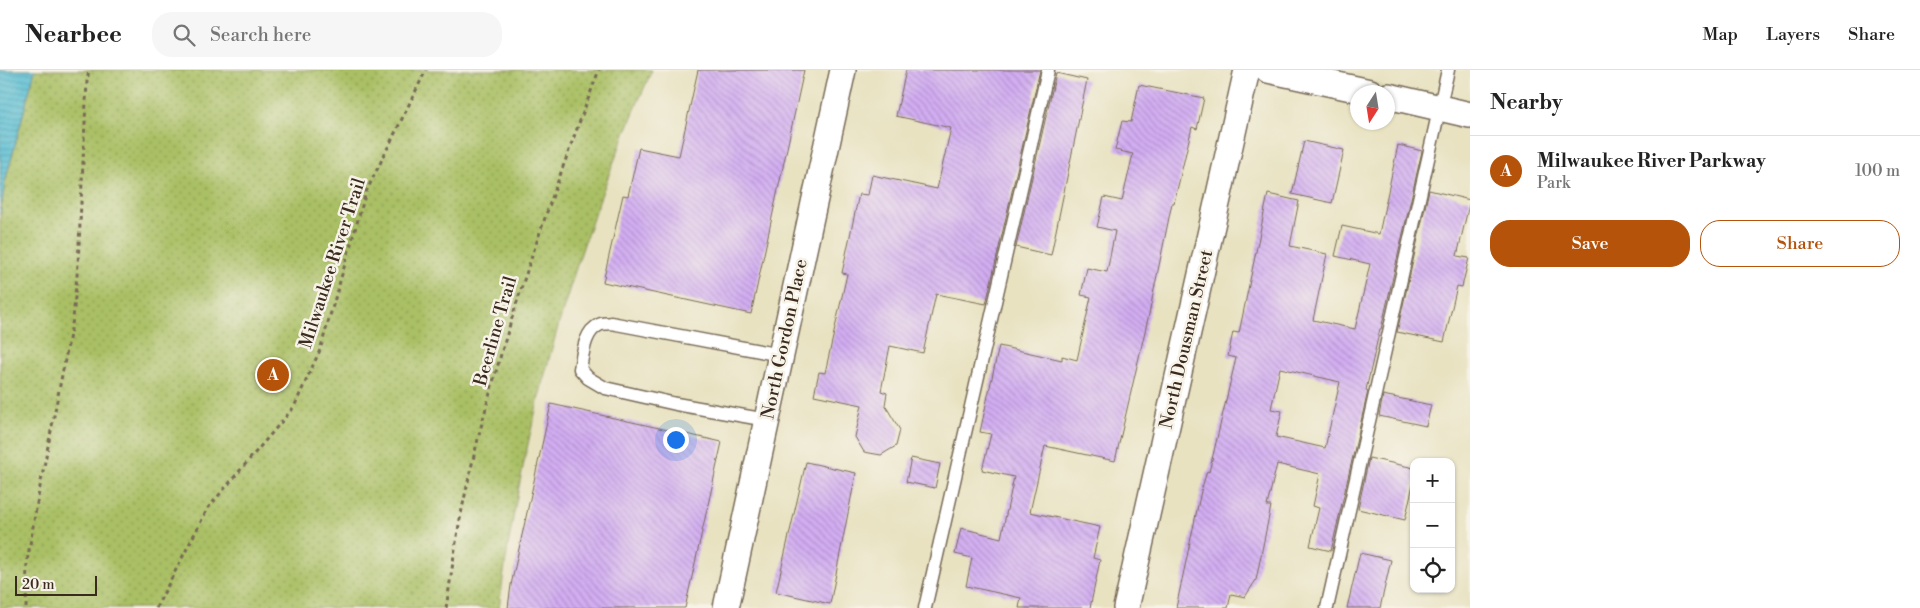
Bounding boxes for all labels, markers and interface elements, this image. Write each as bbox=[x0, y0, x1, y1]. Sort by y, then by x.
search box bbox=[152, 12, 502, 57]
text: Nearbee bbox=[25, 20, 122, 50]
icon: search bbox=[170, 21, 198, 49]
text: Search here bbox=[210, 23, 311, 47]
text: Map bbox=[1703, 23, 1738, 46]
text: Layers bbox=[1766, 23, 1820, 46]
text: Share bbox=[1848, 23, 1895, 46]
north arrow bbox=[1350, 85, 1395, 130]
text: Nearby bbox=[1490, 90, 1563, 116]
text: Milwaukee River Parkway bbox=[1537, 149, 1766, 173]
text: A bbox=[1500, 161, 1512, 181]
text: 100 m bbox=[1855, 161, 1900, 181]
text: Park bbox=[1537, 173, 1570, 193]
street label: Milwaukee River Trail bbox=[294, 174, 371, 351]
button: Save bbox=[1490, 220, 1690, 267]
button: Share bbox=[1700, 220, 1900, 267]
street label: North Dousman Street bbox=[1155, 247, 1218, 431]
street label: North Gordon Place bbox=[756, 257, 813, 421]
street label: Beerline Trail bbox=[469, 273, 522, 390]
pin: A bbox=[257, 356, 289, 394]
your location bbox=[663, 427, 689, 453]
map controls bbox=[1410, 458, 1455, 593]
button: + bbox=[1410, 458, 1455, 503]
button: − bbox=[1410, 503, 1455, 548]
button: locate bbox=[1410, 548, 1455, 593]
scale bar bbox=[15, 573, 98, 596]
text: 20 m bbox=[22, 576, 54, 594]

